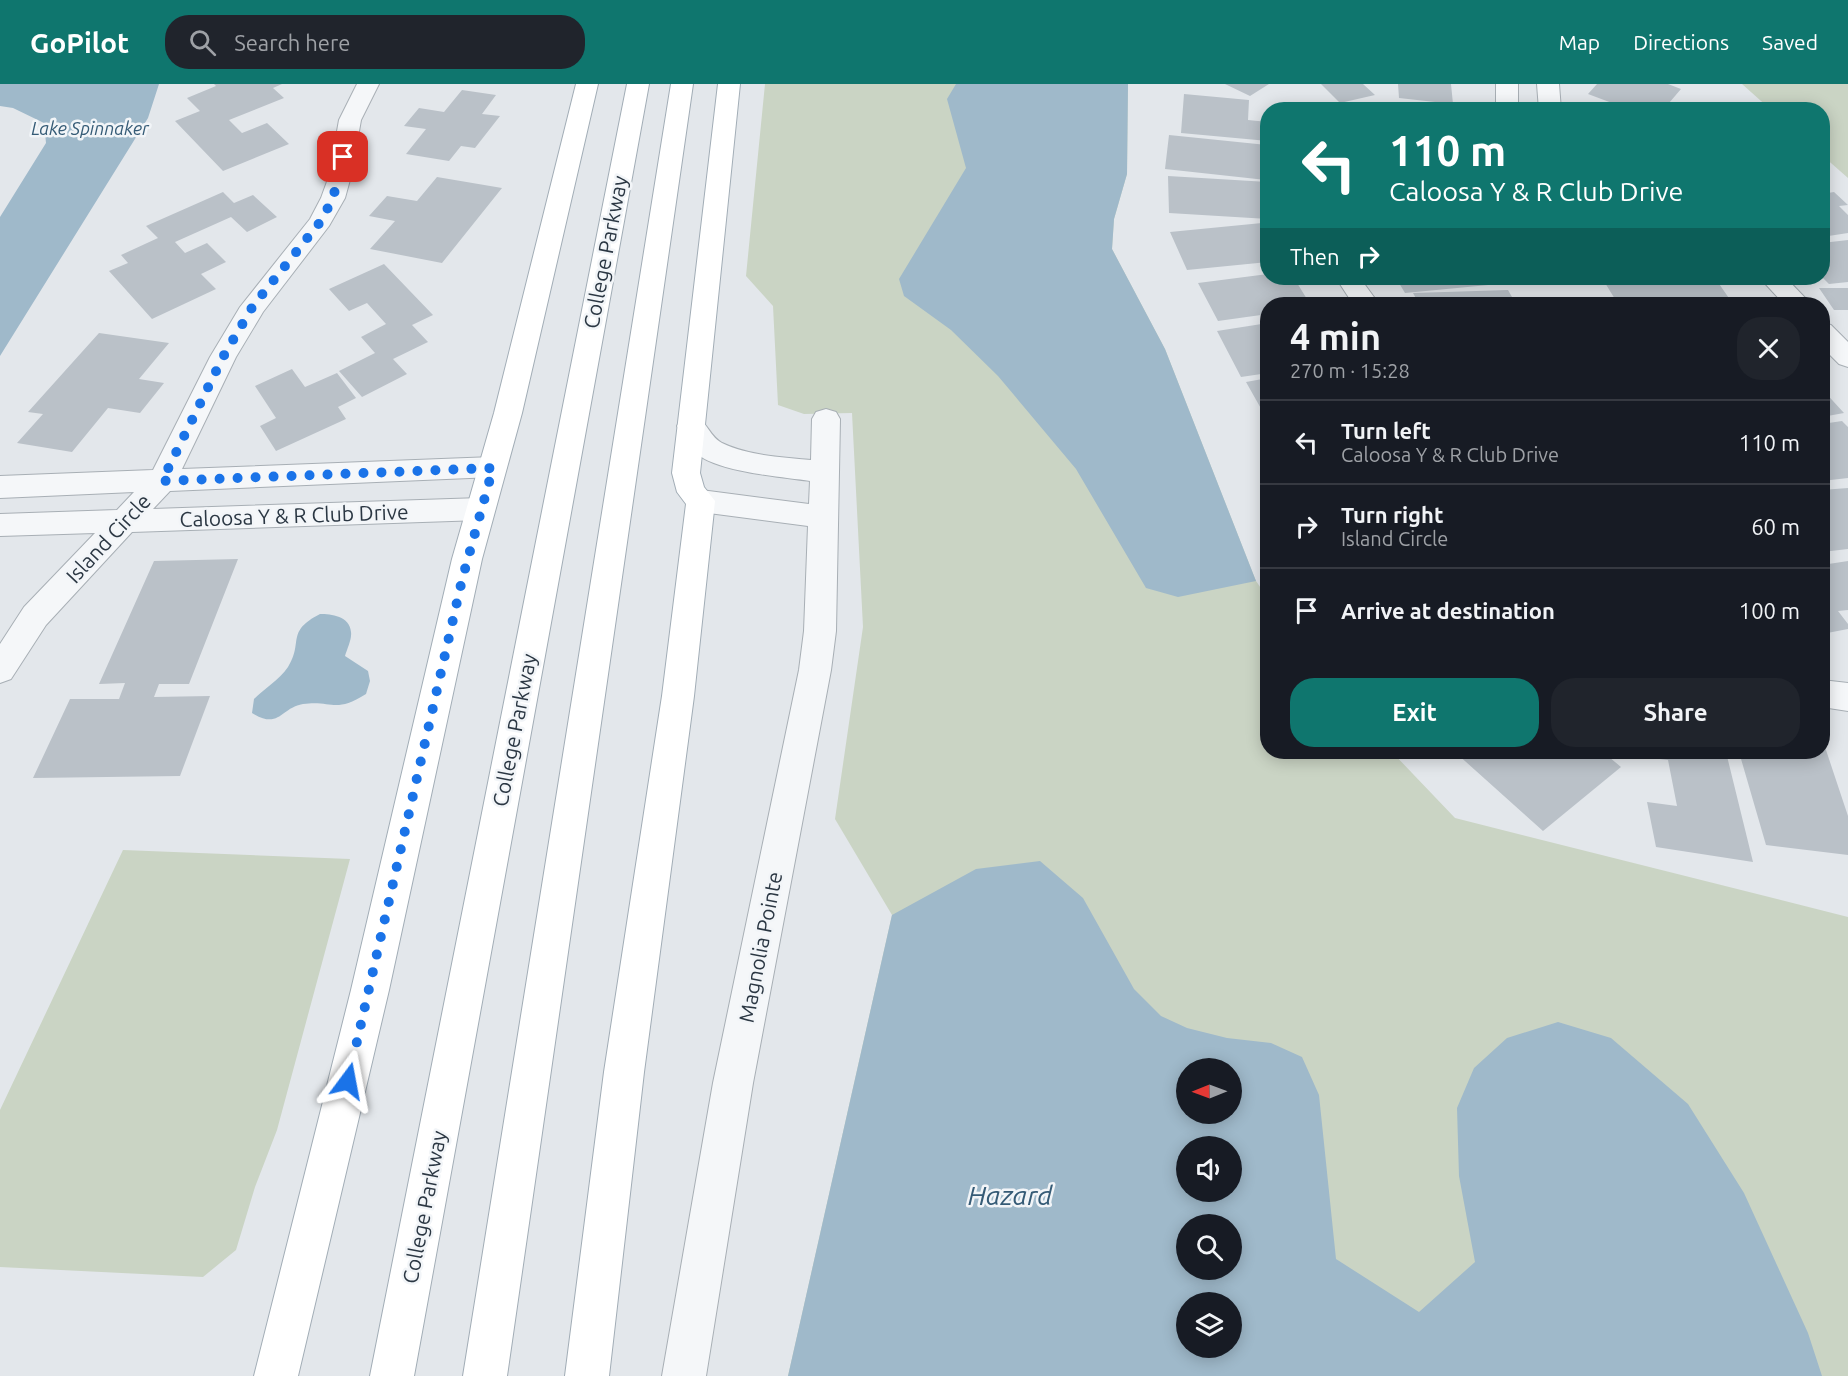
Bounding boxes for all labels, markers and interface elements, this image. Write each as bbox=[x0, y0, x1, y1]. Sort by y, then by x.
search box bbox=[165, 15, 585, 69]
icon: search bbox=[186, 26, 219, 59]
text: GoPilot bbox=[30, 27, 129, 58]
text: Search here bbox=[234, 30, 350, 55]
text: Map bbox=[1559, 30, 1600, 54]
text: Directions bbox=[1633, 30, 1729, 54]
text: Saved bbox=[1762, 30, 1818, 54]
water label: Lake Spinnaker bbox=[31, 118, 150, 138]
icon: left bbox=[1290, 126, 1368, 204]
text: 110 m bbox=[1389, 127, 1506, 174]
pin bbox=[317, 131, 368, 182]
icon: arrive bbox=[326, 140, 359, 173]
street label: College Parkway bbox=[578, 174, 632, 330]
text: Caloosa Y & R Club Drive bbox=[1389, 176, 1683, 206]
icon: right bbox=[1352, 240, 1385, 273]
text: Then bbox=[1290, 244, 1340, 269]
text: 4 min bbox=[1290, 316, 1381, 357]
button: close bbox=[1737, 317, 1800, 380]
text: 270 m · 15:28 bbox=[1290, 359, 1410, 382]
text: Turn left bbox=[1341, 418, 1431, 443]
icon: left bbox=[1290, 426, 1323, 459]
text: 110 m bbox=[1739, 430, 1800, 455]
text: Caloosa Y & R Club Drive bbox=[1341, 443, 1559, 466]
street label: Island Circle bbox=[61, 489, 155, 587]
street label: Caloosa Y & R Club Drive bbox=[179, 499, 409, 531]
text: Turn right bbox=[1341, 502, 1443, 527]
icon: right bbox=[1290, 510, 1323, 543]
text: 60 m bbox=[1751, 514, 1800, 539]
text: Island Circle bbox=[1341, 527, 1448, 550]
icon: arrive bbox=[1290, 594, 1323, 627]
text: Arrive at destination bbox=[1341, 598, 1555, 623]
text: 100 m bbox=[1739, 598, 1800, 623]
street label: College Parkway bbox=[487, 652, 541, 808]
button: Exit bbox=[1290, 678, 1539, 747]
button: Share bbox=[1551, 678, 1800, 747]
street label: Magnolia Pointe bbox=[734, 870, 786, 1024]
position arrow bbox=[316, 1049, 380, 1113]
north arrow bbox=[1176, 1058, 1242, 1124]
map controls bbox=[1176, 1058, 1242, 1358]
street label: College Parkway bbox=[397, 1129, 451, 1285]
button: sound bbox=[1176, 1136, 1242, 1202]
water label: Hazard bbox=[968, 1180, 1053, 1210]
button: search bbox=[1176, 1214, 1242, 1280]
button: layers bbox=[1176, 1292, 1242, 1358]

